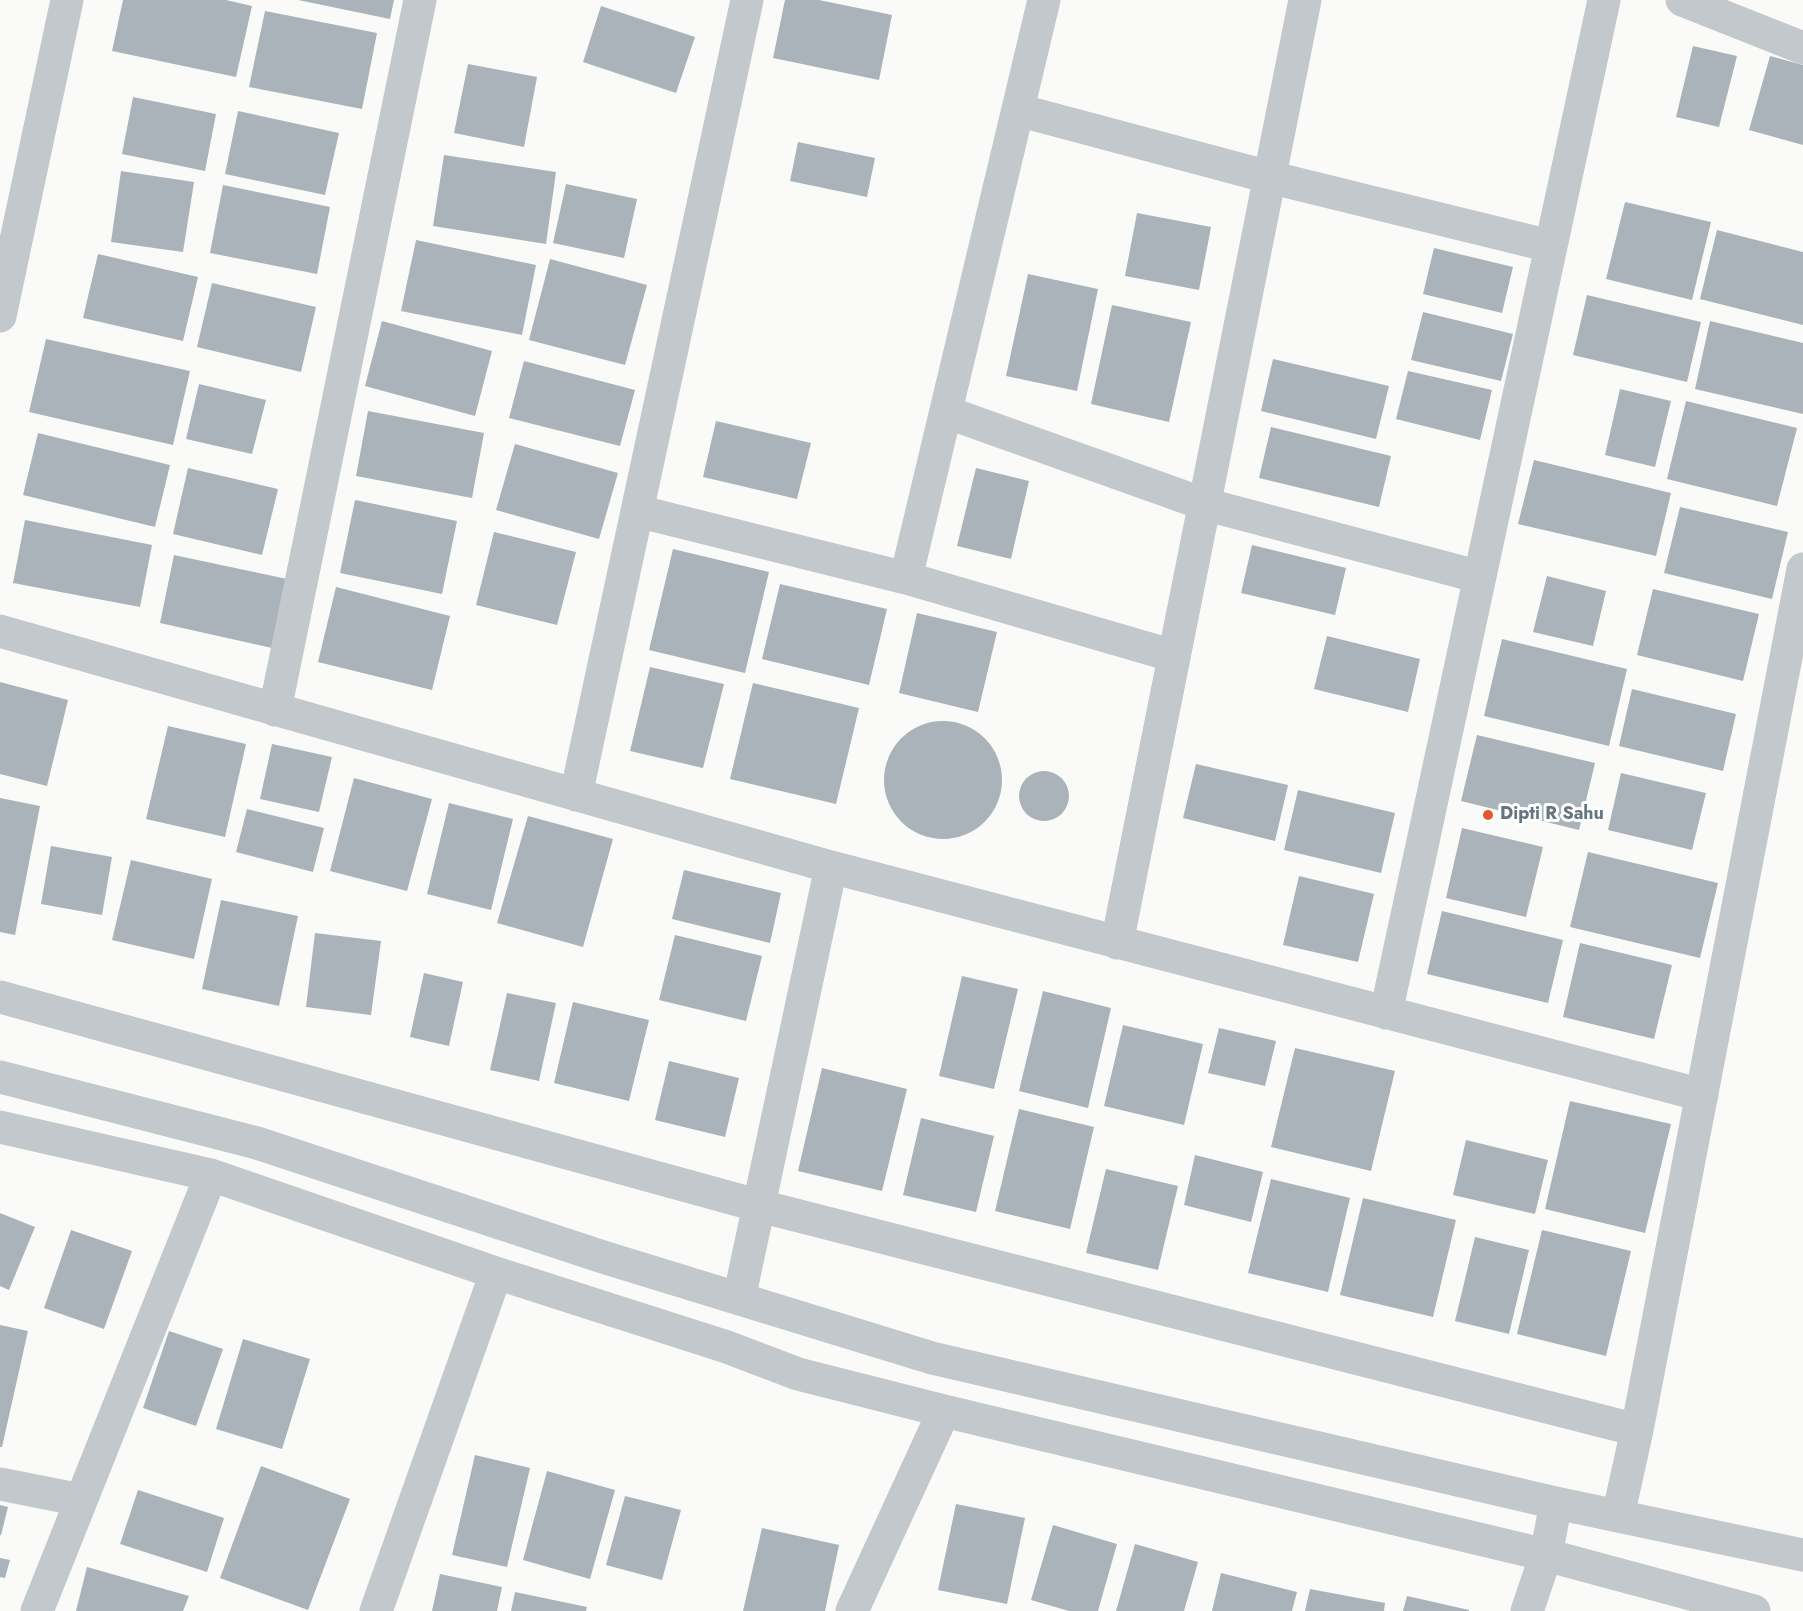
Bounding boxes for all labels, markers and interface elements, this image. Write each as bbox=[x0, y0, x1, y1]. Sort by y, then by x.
place label: Dipti R Sahu bbox=[1500, 804, 1604, 826]
marker: Dipti R Sahu bbox=[1481, 808, 1495, 822]

